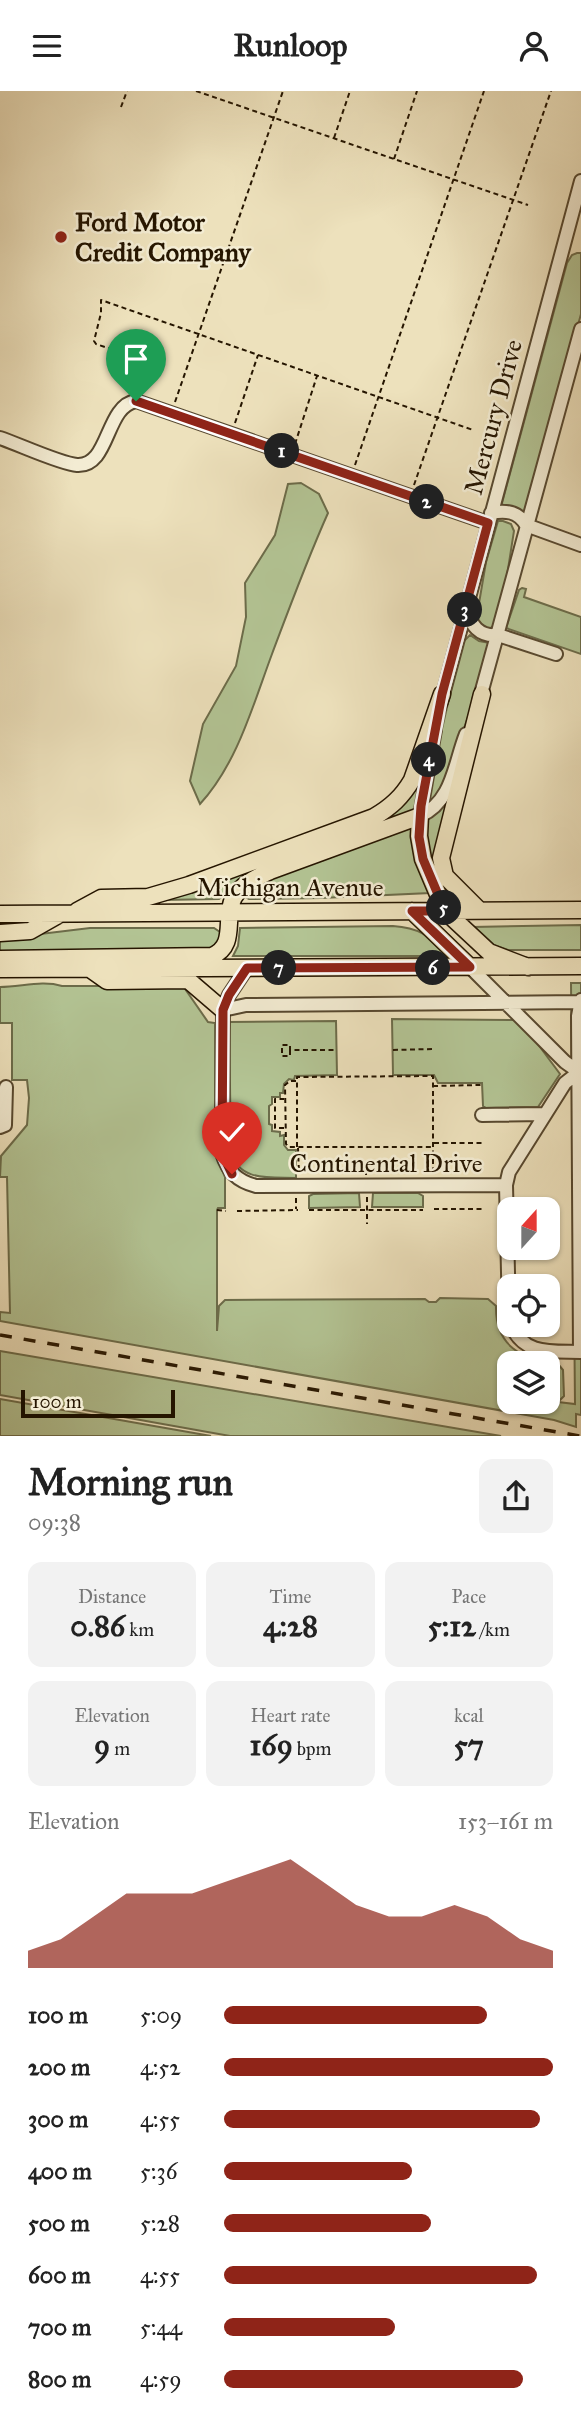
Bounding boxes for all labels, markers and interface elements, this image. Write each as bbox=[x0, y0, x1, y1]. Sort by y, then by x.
text: Runloop bbox=[234, 26, 347, 65]
icon: menu bbox=[28, 27, 66, 65]
icon: person bbox=[515, 27, 553, 65]
place label: Ford Motor Credit Company bbox=[75, 206, 252, 268]
marker: Ford Motor Credit Company bbox=[53, 229, 69, 245]
pin bbox=[106, 329, 166, 401]
street label: Mercury Drive bbox=[457, 336, 529, 498]
icon: arrive bbox=[117, 340, 155, 378]
pin: 1 bbox=[264, 433, 300, 469]
text: 1 bbox=[278, 439, 285, 462]
pin: 2 bbox=[410, 485, 444, 519]
text: 2 bbox=[422, 490, 431, 513]
pin: 3 bbox=[448, 593, 482, 627]
text: 3 bbox=[461, 598, 468, 621]
pin: 4 bbox=[412, 743, 446, 777]
text: 4 bbox=[423, 748, 434, 771]
street label: Michigan Avenue bbox=[196, 871, 384, 903]
pin: 5 bbox=[426, 891, 462, 925]
text: 5 bbox=[439, 896, 448, 919]
pin: 7 bbox=[262, 951, 296, 985]
pin: 6 bbox=[416, 951, 450, 985]
text: 7 bbox=[273, 956, 284, 979]
text: 6 bbox=[428, 956, 437, 979]
pin bbox=[202, 1102, 262, 1174]
icon: check bbox=[213, 1113, 251, 1151]
street label: Continental Drive bbox=[289, 1147, 483, 1179]
north arrow bbox=[497, 1197, 560, 1260]
map controls bbox=[497, 1197, 560, 1414]
button: locate bbox=[497, 1274, 560, 1337]
button: layers bbox=[497, 1351, 560, 1414]
scale bar bbox=[21, 1387, 175, 1419]
text: 100 m bbox=[32, 1390, 82, 1413]
text: Morning run bbox=[28, 1459, 233, 1505]
button: share bbox=[479, 1459, 553, 1533]
text: 09:38 bbox=[28, 1508, 81, 1536]
text: Distance bbox=[78, 1585, 146, 1608]
text: Time bbox=[269, 1585, 312, 1608]
text: Pace bbox=[452, 1585, 486, 1608]
text: 0.86 bbox=[70, 1608, 125, 1644]
text: 4:28 bbox=[263, 1608, 318, 1644]
text: 5:12 bbox=[428, 1608, 476, 1644]
text: km bbox=[125, 1618, 154, 1641]
text: /km bbox=[476, 1618, 510, 1641]
text: Elevation bbox=[74, 1704, 150, 1727]
text: Heart rate bbox=[251, 1704, 330, 1727]
text: kcal bbox=[454, 1704, 484, 1727]
text: 9 bbox=[94, 1727, 110, 1763]
text: 169 bbox=[250, 1727, 293, 1763]
text: 57 bbox=[454, 1727, 484, 1763]
text: m bbox=[110, 1737, 130, 1760]
text: bpm bbox=[293, 1737, 331, 1760]
text: Elevation bbox=[28, 1807, 119, 1835]
text: 153–161 m bbox=[458, 1807, 553, 1835]
text: 100 m bbox=[28, 2001, 88, 2029]
text: 5:09 bbox=[140, 2001, 182, 2029]
text: 200 m bbox=[28, 2053, 90, 2081]
text: 4:52 bbox=[140, 2053, 181, 2081]
text: 300 m bbox=[28, 2105, 88, 2133]
text: 4:55 bbox=[140, 2105, 180, 2133]
text: 400 m bbox=[28, 2157, 92, 2185]
text: 5:36 bbox=[140, 2157, 177, 2185]
text: 500 m bbox=[28, 2209, 90, 2237]
text: 5:28 bbox=[140, 2209, 180, 2237]
text: 600 m bbox=[28, 2261, 91, 2289]
text: 4:55 bbox=[140, 2261, 180, 2289]
text: 700 m bbox=[28, 2313, 91, 2341]
text: 5:44 bbox=[140, 2313, 182, 2341]
text: 800 m bbox=[28, 2365, 91, 2393]
text: 4:59 bbox=[140, 2365, 182, 2393]

